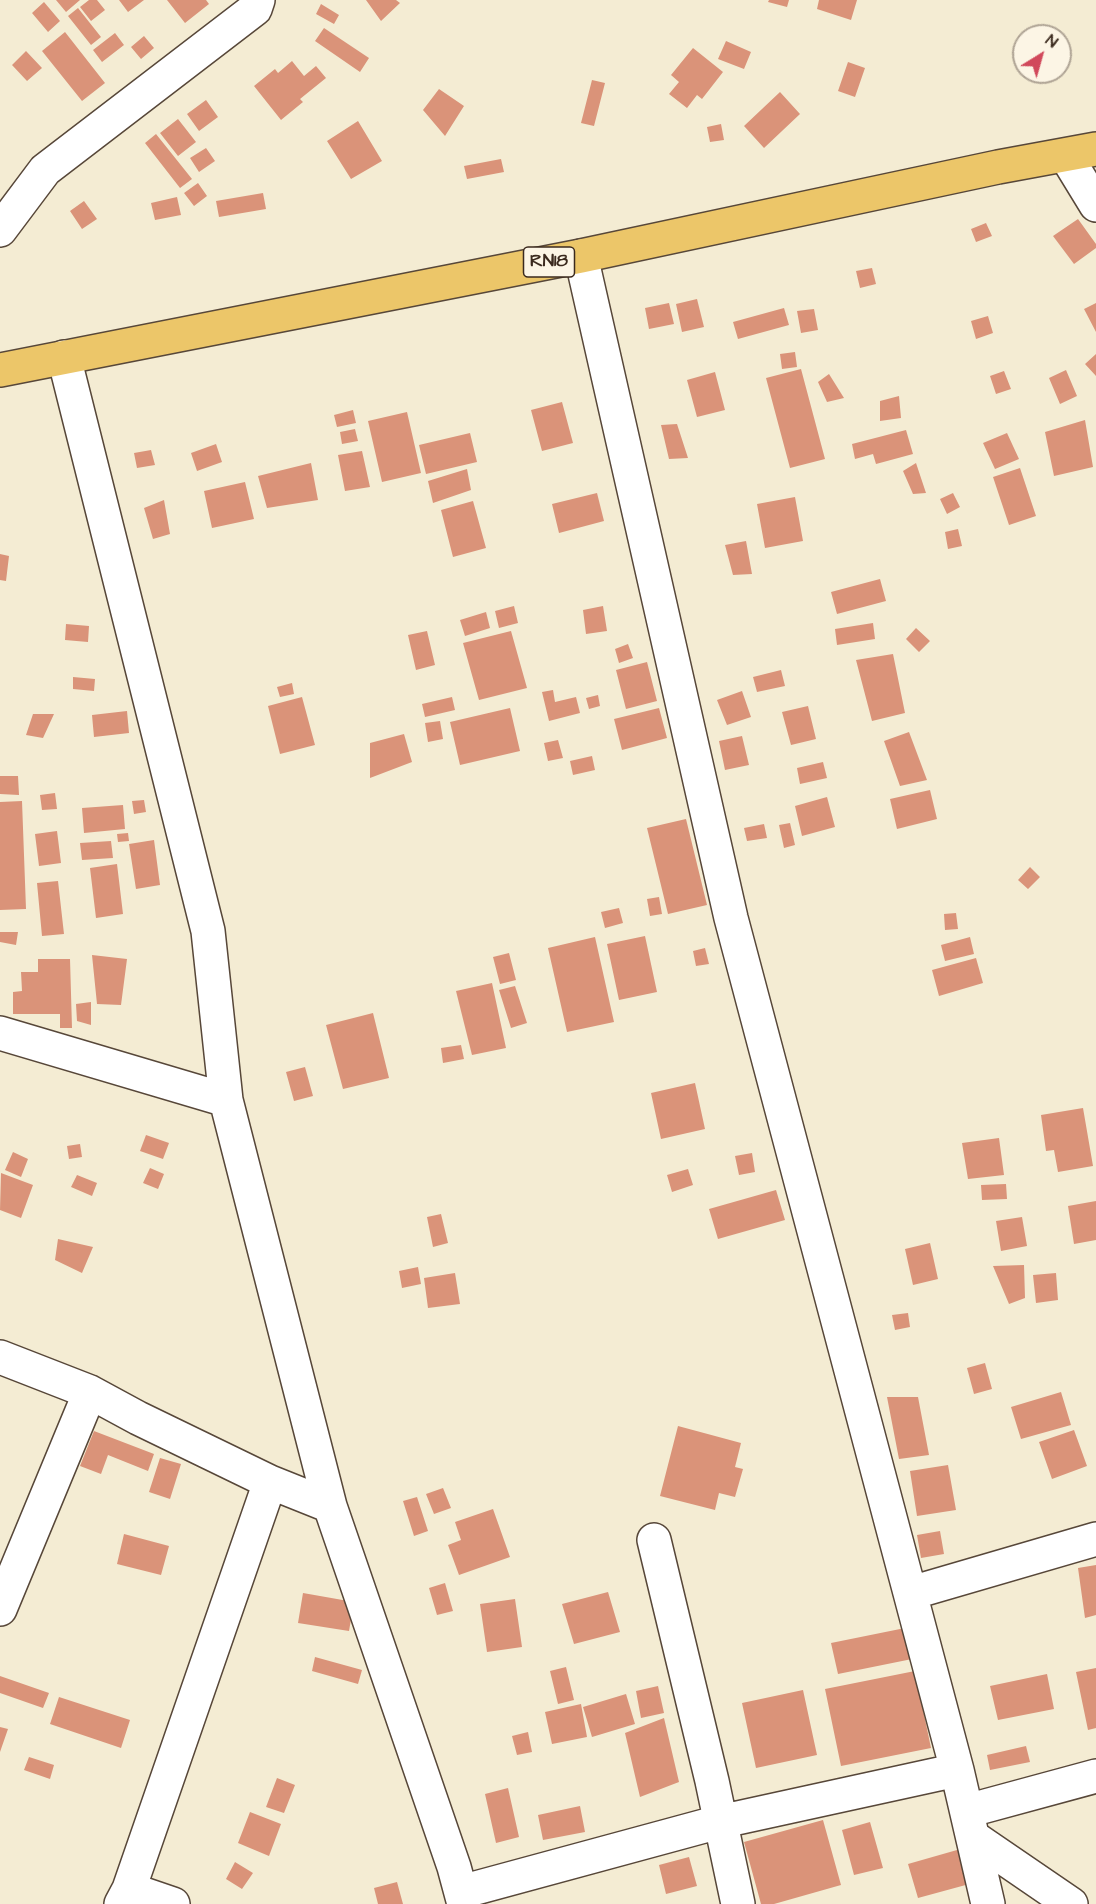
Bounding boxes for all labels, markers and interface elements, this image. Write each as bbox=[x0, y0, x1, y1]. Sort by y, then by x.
north arrow bbox=[1012, 24, 1072, 84]
text: N bbox=[1041, 29, 1062, 53]
road number: RN18 bbox=[524, 247, 574, 277]

